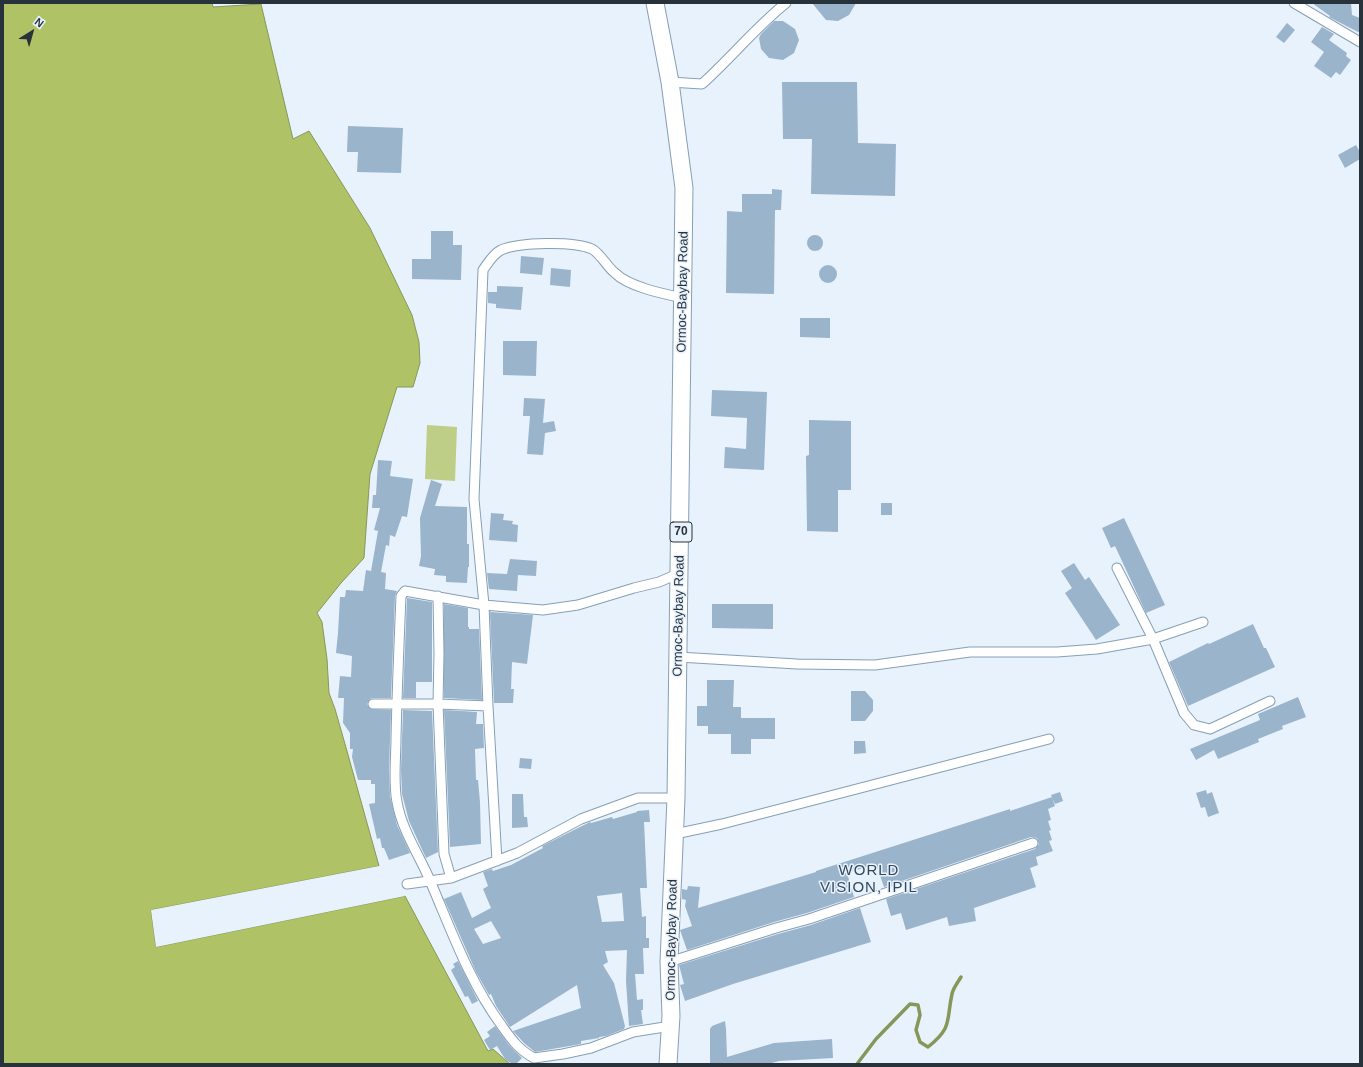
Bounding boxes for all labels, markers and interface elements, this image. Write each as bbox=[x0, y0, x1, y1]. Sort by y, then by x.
north arrow bbox=[12, 12, 52, 52]
text: N bbox=[32, 15, 46, 30]
street label: Ormoc-Baybay Road bbox=[674, 231, 692, 353]
road number: 70 bbox=[670, 522, 692, 542]
street label: Ormoc-Baybay Road bbox=[670, 555, 688, 677]
district label: WORLD VISION, IPIL bbox=[820, 862, 918, 897]
street label: Ormoc-Baybay Road bbox=[663, 879, 681, 1001]

